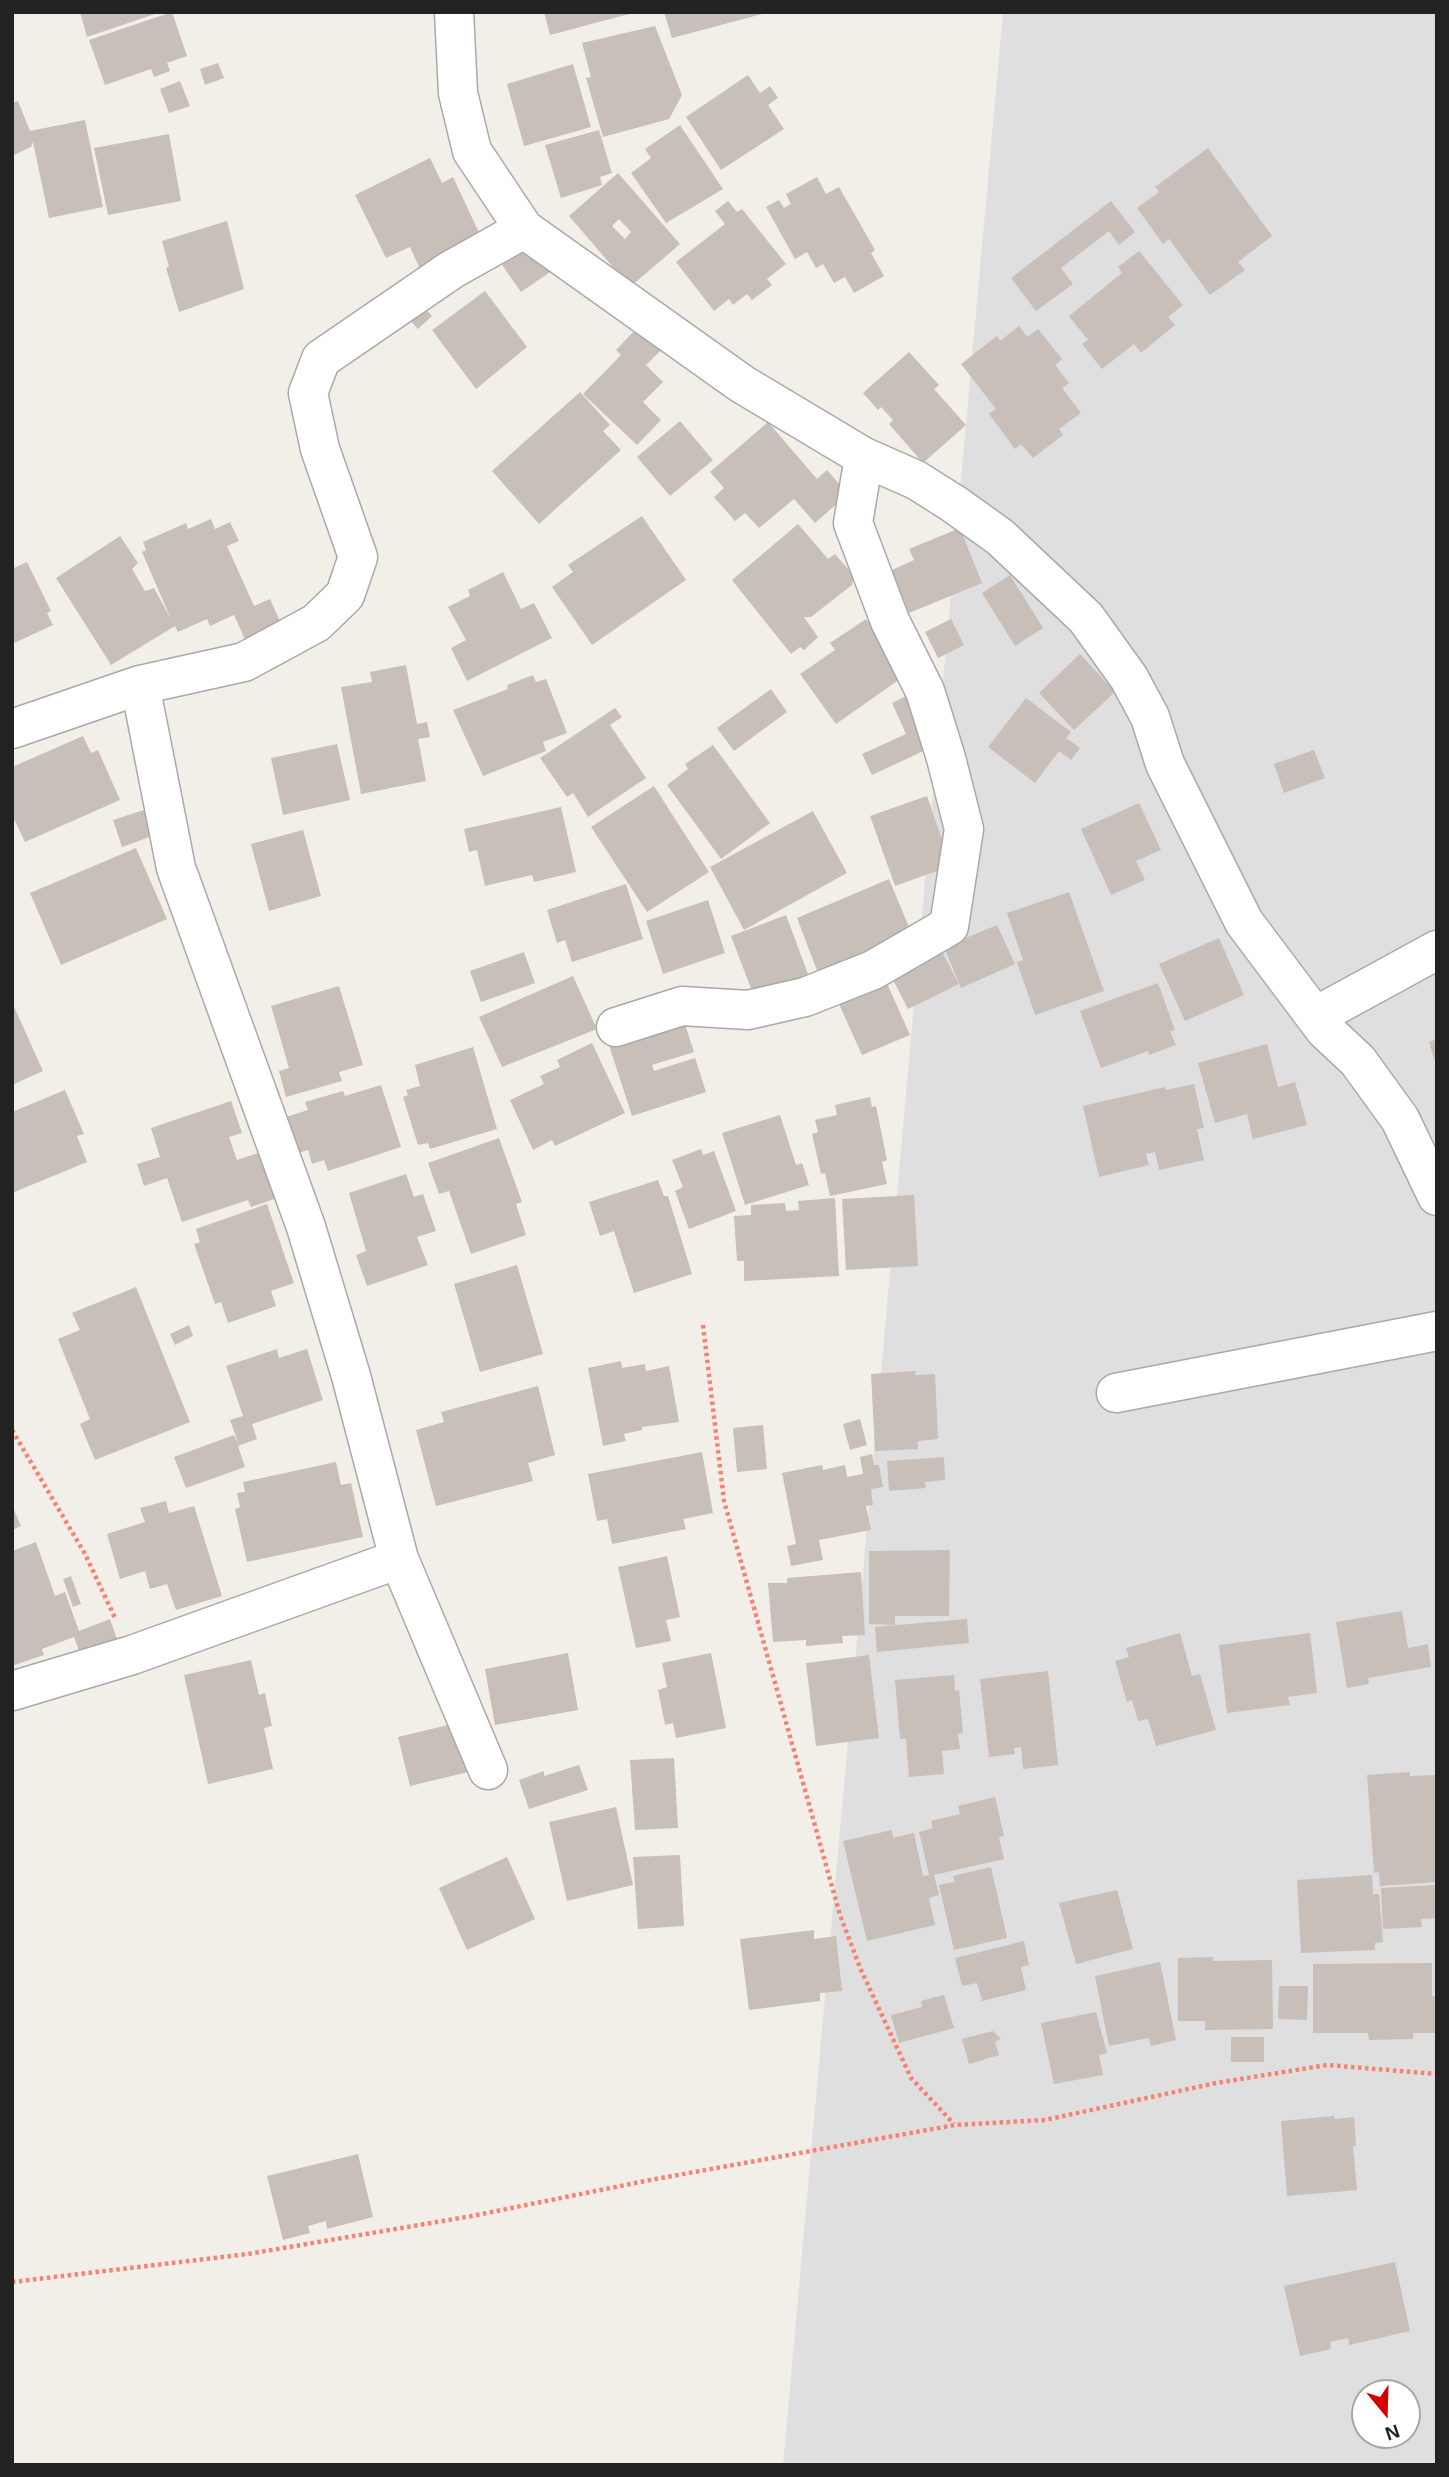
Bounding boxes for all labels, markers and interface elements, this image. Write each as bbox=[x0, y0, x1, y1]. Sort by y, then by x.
north arrow bbox=[1351, 2379, 1421, 2449]
text: N bbox=[1382, 2420, 1402, 2445]

